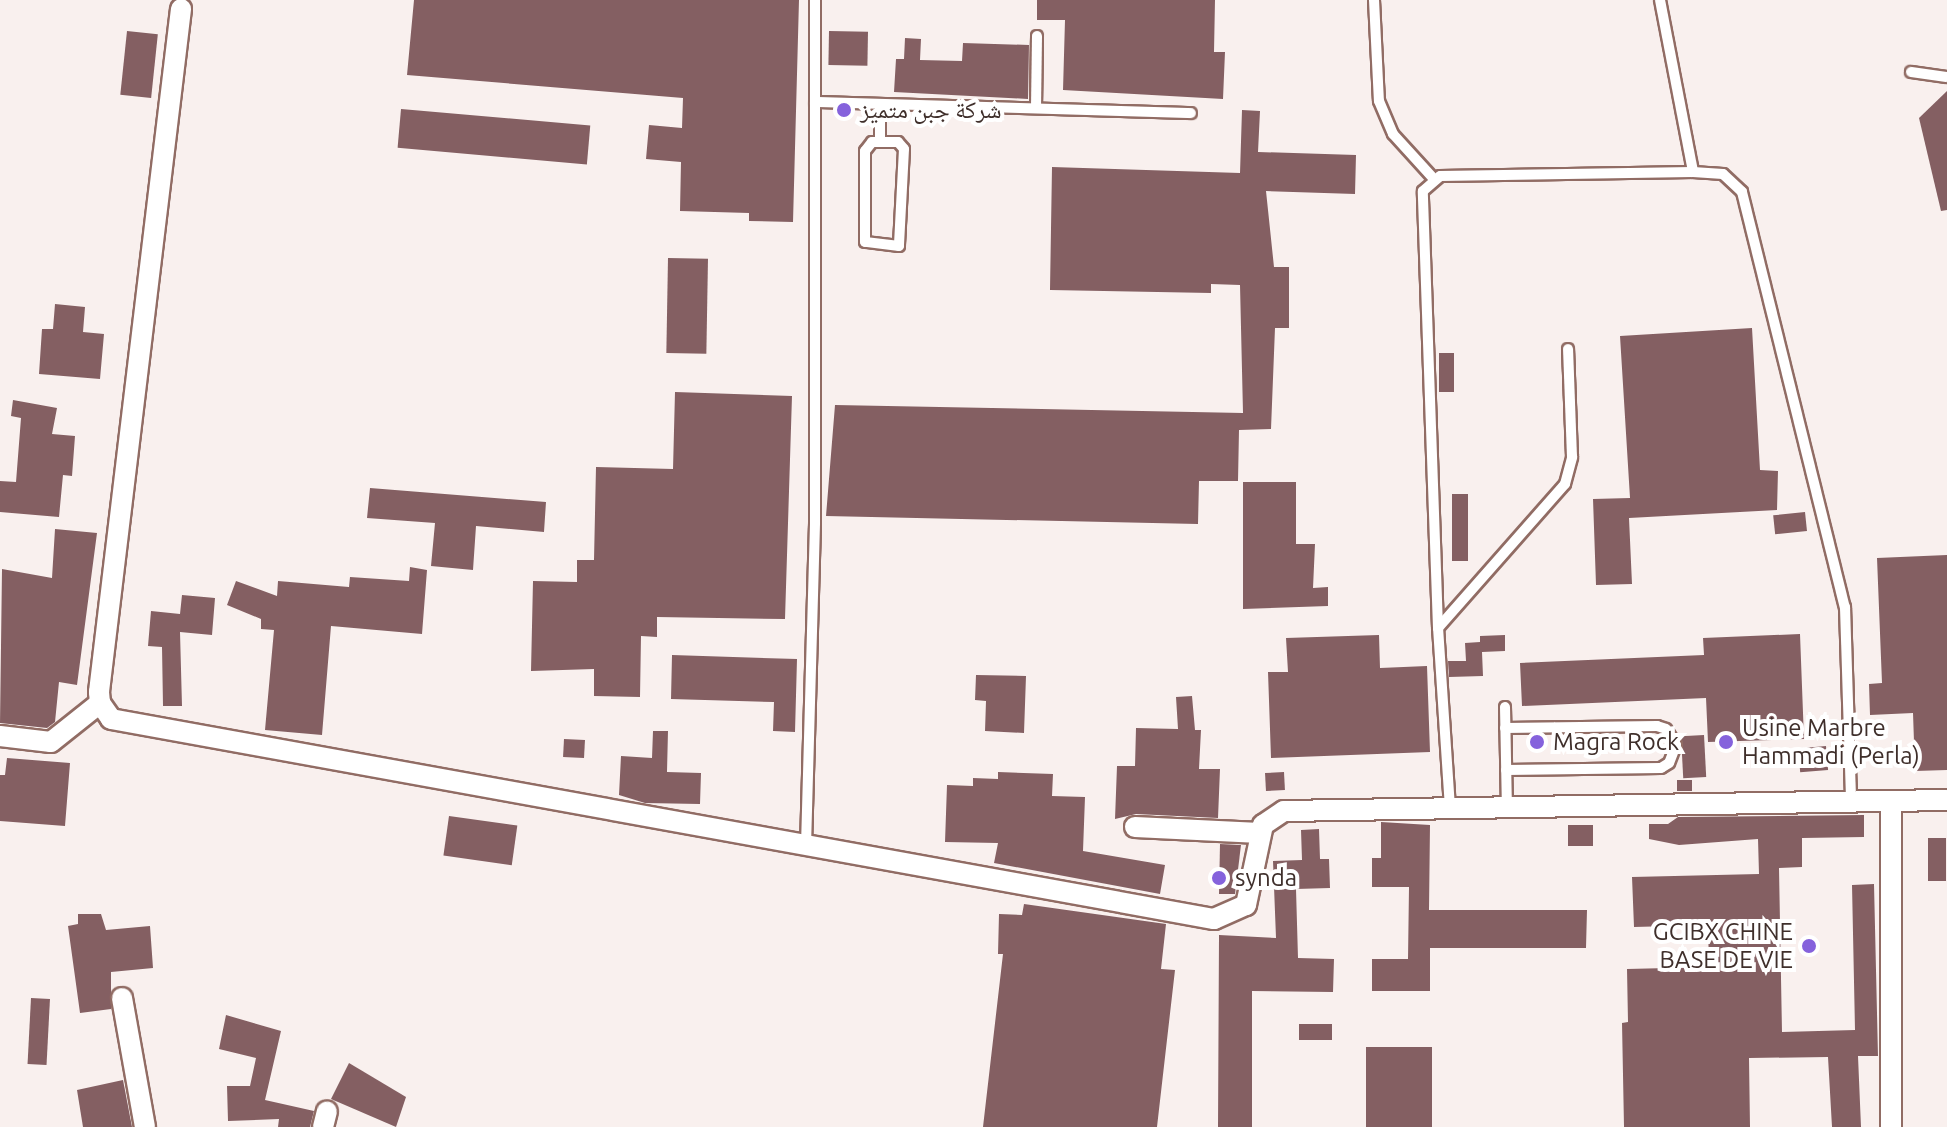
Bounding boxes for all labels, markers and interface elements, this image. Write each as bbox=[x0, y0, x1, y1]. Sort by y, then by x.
place label: شركة جبن متميز bbox=[860, 96, 1001, 124]
marker: شركة جبن متميز bbox=[835, 101, 853, 119]
place label: Usine Marbre Hammadi (Perla) bbox=[1742, 714, 1920, 770]
place label: Magra Rock bbox=[1553, 728, 1679, 756]
marker: Magra Rock bbox=[1528, 733, 1546, 751]
marker: Usine Marbre Hammadi (Perla) bbox=[1717, 733, 1735, 751]
place label: synda bbox=[1235, 864, 1297, 892]
marker: synda bbox=[1210, 869, 1228, 887]
place label: GCIBX CHINE BASE DE VIE bbox=[1653, 918, 1793, 974]
marker: GCIBX CHINE BASE DE VIE bbox=[1800, 937, 1818, 955]

